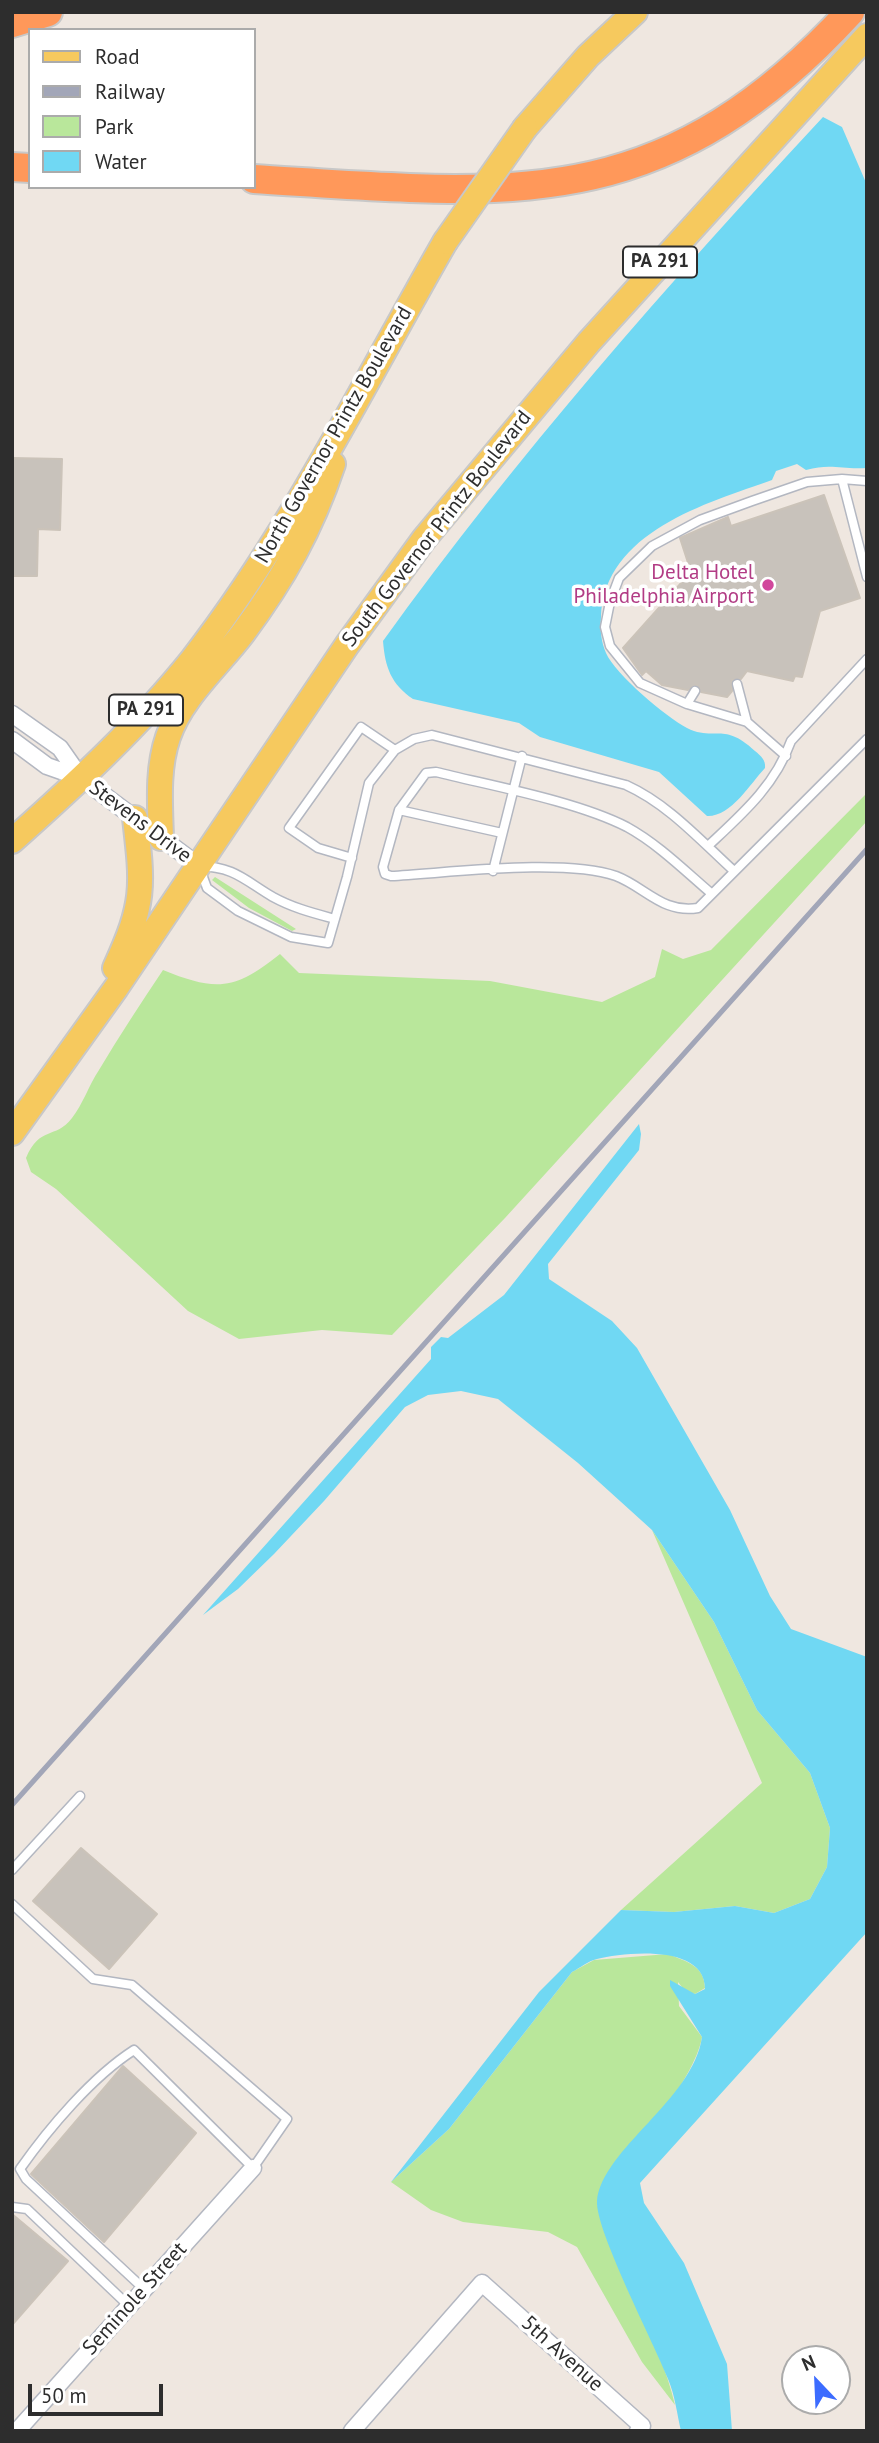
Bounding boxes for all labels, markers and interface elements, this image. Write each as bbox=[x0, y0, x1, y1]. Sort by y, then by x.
legend bbox=[28, 28, 256, 189]
text: Road bbox=[95, 43, 139, 70]
text: Railway bbox=[95, 78, 165, 105]
text: Park bbox=[95, 113, 134, 140]
text: Water bbox=[95, 148, 147, 175]
road number: PA 291 bbox=[623, 246, 697, 278]
street label: North Governor Printz Boulevard bbox=[250, 302, 418, 568]
street label: South Governor Printz Boulevard bbox=[337, 406, 537, 652]
place label: Delta Hotel Philadelphia Airport bbox=[573, 560, 754, 610]
marker: Delta Hotel Philadelphia Airport bbox=[760, 577, 776, 593]
road number: PA 291 bbox=[109, 694, 183, 726]
street label: Stevens Drive bbox=[84, 775, 196, 869]
street label: Seminole Street bbox=[78, 2237, 192, 2361]
street label: 5th Avenue bbox=[516, 2311, 608, 2397]
north arrow bbox=[781, 2345, 851, 2415]
text: N bbox=[798, 2349, 819, 2376]
scale bar bbox=[32, 2370, 166, 2414]
text: 50 m bbox=[41, 2382, 87, 2409]

